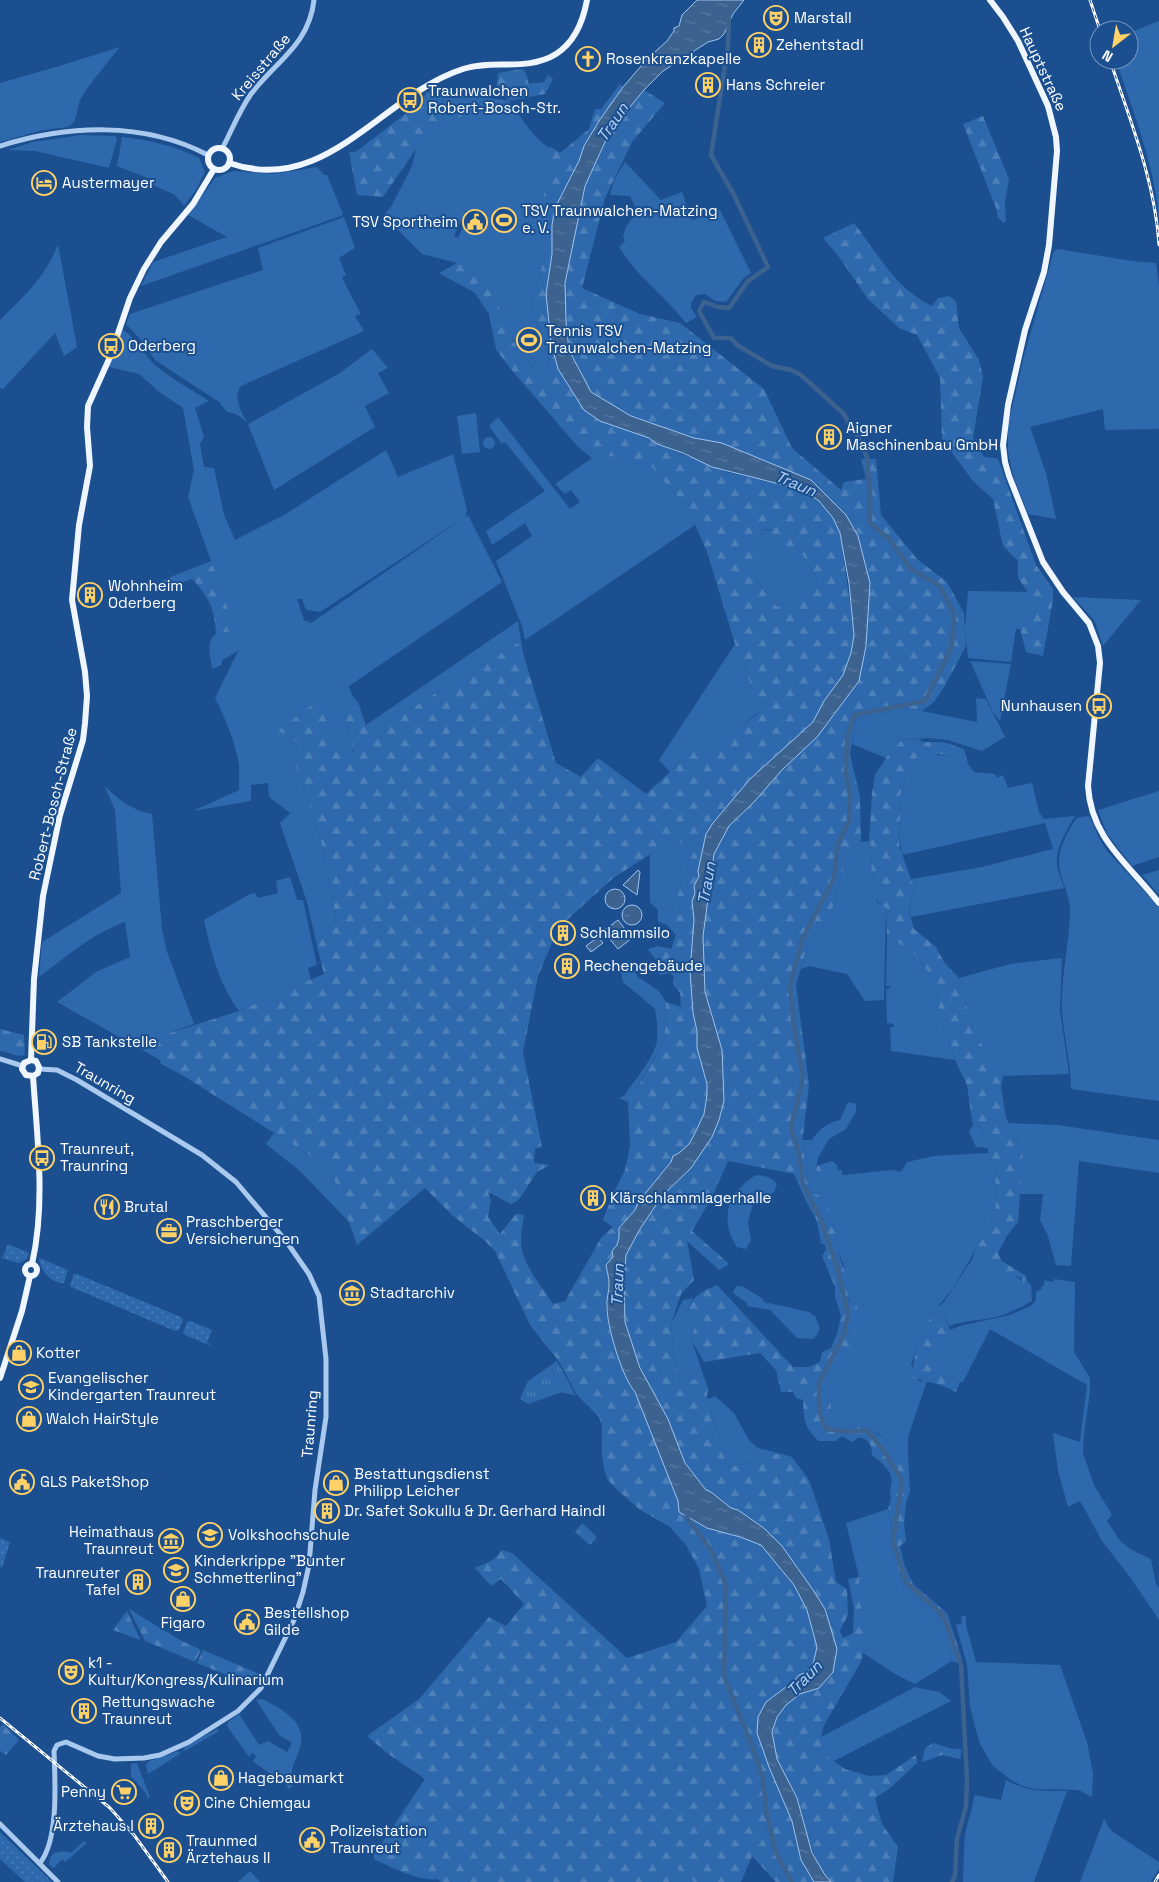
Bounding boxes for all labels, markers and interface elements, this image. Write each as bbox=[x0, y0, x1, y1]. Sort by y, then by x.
theatre icon: Marstall bbox=[763, 5, 789, 31]
place label: Marstall bbox=[794, 8, 852, 27]
north arrow bbox=[1089, 20, 1139, 70]
street label: Hauptstraße bbox=[1016, 24, 1071, 114]
street label: Kreisstraße bbox=[227, 29, 294, 104]
building icon: Zehentstadl bbox=[746, 32, 772, 58]
place label: Zehentstadl bbox=[776, 35, 864, 54]
church icon: Rosenkranzkapelle bbox=[575, 46, 601, 72]
text: N bbox=[1099, 46, 1116, 66]
place label: Rosenkranzkapelle bbox=[606, 49, 741, 68]
building icon: Hans Schreier bbox=[695, 72, 721, 98]
place label: Hans Schreier bbox=[726, 75, 826, 94]
place label: Traunwalchen Robert-Bosch-Str. bbox=[428, 81, 561, 117]
bus stop icon: Traunwalchen Robert-Bosch-Str. bbox=[397, 87, 423, 113]
water label: Traun bbox=[592, 98, 634, 146]
hotel icon: Austermayer bbox=[31, 170, 57, 196]
place label: Austermayer bbox=[62, 173, 155, 192]
place label: TSV Traunwalchen-Matzing e. V. bbox=[522, 201, 718, 237]
sports icon: TSV Traunwalchen-Matzing e. V. bbox=[491, 207, 517, 233]
public building icon: TSV Sportheim bbox=[462, 209, 488, 235]
place label: TSV Sportheim bbox=[352, 212, 458, 231]
place label: Tennis TSV Traunwalchen-Matzing bbox=[546, 321, 711, 357]
sports icon: Tennis TSV Traunwalchen-Matzing bbox=[516, 327, 542, 353]
bus stop icon: Oderberg bbox=[98, 333, 124, 359]
place label: Oderberg bbox=[128, 336, 196, 355]
place label: Aigner Maschinenbau GmbH bbox=[846, 418, 998, 454]
building icon: Aigner Maschinenbau GmbH bbox=[816, 424, 842, 450]
water label: Traun bbox=[772, 465, 821, 502]
place label: Wohnheim Oderberg bbox=[108, 576, 183, 612]
building icon: Wohnheim Oderberg bbox=[77, 582, 103, 608]
bus stop icon: Nunhausen bbox=[1086, 693, 1112, 719]
place label: Nunhausen bbox=[1001, 696, 1082, 715]
street label: Robert-Bosch-Straße bbox=[24, 725, 81, 882]
water label: Traun bbox=[692, 859, 721, 906]
building icon: Schlammsilo bbox=[550, 920, 576, 946]
place label: Schlammsilo bbox=[580, 923, 670, 942]
building icon: Rechengebäude bbox=[554, 953, 580, 979]
place label: Rechengebäude bbox=[584, 956, 703, 975]
fuel station icon: SB Tankstelle bbox=[31, 1029, 57, 1055]
place label: SB Tankstelle bbox=[62, 1032, 157, 1051]
street label: Traunring bbox=[71, 1057, 139, 1108]
place label: Traunreut, Traunring bbox=[60, 1139, 134, 1175]
bus stop icon: Traunreut, Traunring bbox=[29, 1145, 55, 1171]
building icon: Klärschlammlagerhalle bbox=[580, 1185, 606, 1211]
place label: Klärschlammlagerhalle bbox=[610, 1188, 772, 1207]
restaurant icon: Brutal bbox=[94, 1194, 120, 1220]
place label: Brutal bbox=[124, 1197, 168, 1216]
place label: Praschberger Versicherungen bbox=[186, 1212, 299, 1248]
office icon: Praschberger Versicherungen bbox=[156, 1218, 182, 1244]
water label: Traun bbox=[606, 1262, 629, 1307]
museum icon: Stadtarchiv bbox=[339, 1280, 365, 1306]
place label: Stadtarchiv bbox=[370, 1283, 455, 1302]
shop icon: Kotter bbox=[6, 1340, 32, 1366]
place label: Kotter bbox=[36, 1343, 81, 1362]
place label: Evangelischer Kindergarten Traunreut bbox=[48, 1368, 216, 1404]
school or university icon: Evangelischer Kindergarten Traunreut bbox=[18, 1374, 44, 1400]
street label: Traunring bbox=[297, 1389, 322, 1459]
shop icon: Walch HairStyle bbox=[16, 1406, 42, 1432]
place label: Walch HairStyle bbox=[46, 1409, 159, 1428]
place label: Bestattungsdienst Philipp Leicher bbox=[354, 1464, 490, 1500]
public building icon: GLS PaketShop bbox=[9, 1469, 35, 1495]
shop icon: Bestattungsdienst Philipp Leicher bbox=[323, 1470, 349, 1496]
place label: GLS PaketShop bbox=[40, 1472, 149, 1491]
building icon: Dr. Safet Sokullu & Dr. Gerhard Haindl bbox=[314, 1498, 340, 1524]
place label: Dr. Safet Sokullu & Dr. Gerhard Haindl bbox=[344, 1501, 605, 1520]
place label: Heimathaus Traunreut bbox=[69, 1522, 154, 1558]
school or university icon: Volkshochschule bbox=[197, 1522, 223, 1548]
place label: Volkshochschule bbox=[228, 1525, 350, 1544]
museum icon: Heimathaus Traunreut bbox=[158, 1528, 184, 1554]
place label: Kinderkrippe "Bunter Schmetterling" bbox=[194, 1551, 346, 1587]
school or university icon: Kinderkrippe "Bunter Schmetterling" bbox=[163, 1557, 189, 1583]
place label: Traunreuter Tafel bbox=[35, 1563, 120, 1599]
building icon: Traunreuter Tafel bbox=[125, 1569, 151, 1595]
shop icon: Figaro bbox=[170, 1586, 196, 1612]
place label: Bestellshop Gilde bbox=[264, 1603, 349, 1639]
public building icon: Bestellshop Gilde bbox=[234, 1609, 260, 1635]
place label: Figaro bbox=[161, 1613, 205, 1632]
place label: k1 - Kultur/Kongress/Kulinarium bbox=[88, 1653, 284, 1689]
water label: Traun bbox=[782, 1655, 828, 1701]
theatre icon: k1 - Kultur/Kongress/Kulinarium bbox=[58, 1659, 84, 1685]
place label: Rettungswache Traunreut bbox=[102, 1692, 215, 1728]
building icon: Rettungswache Traunreut bbox=[71, 1698, 97, 1724]
shop icon: Hagebaumarkt bbox=[208, 1765, 234, 1791]
place label: Hagebaumarkt bbox=[238, 1768, 344, 1787]
supermarket icon: Penny bbox=[111, 1779, 137, 1805]
place label: Penny bbox=[61, 1782, 106, 1801]
theatre icon: Cine Chiemgau bbox=[174, 1790, 200, 1816]
place label: Cine Chiemgau bbox=[204, 1793, 311, 1812]
building icon: Ärztehaus I bbox=[138, 1813, 164, 1839]
place label: Ärztehaus I bbox=[53, 1816, 134, 1835]
place label: Polizeistation Traunreut bbox=[330, 1821, 427, 1857]
public building icon: Polizeistation Traunreut bbox=[299, 1827, 325, 1853]
place label: Traunmed Ärztehaus II bbox=[186, 1831, 270, 1867]
building icon: Traunmed Ärztehaus II bbox=[156, 1837, 182, 1863]

